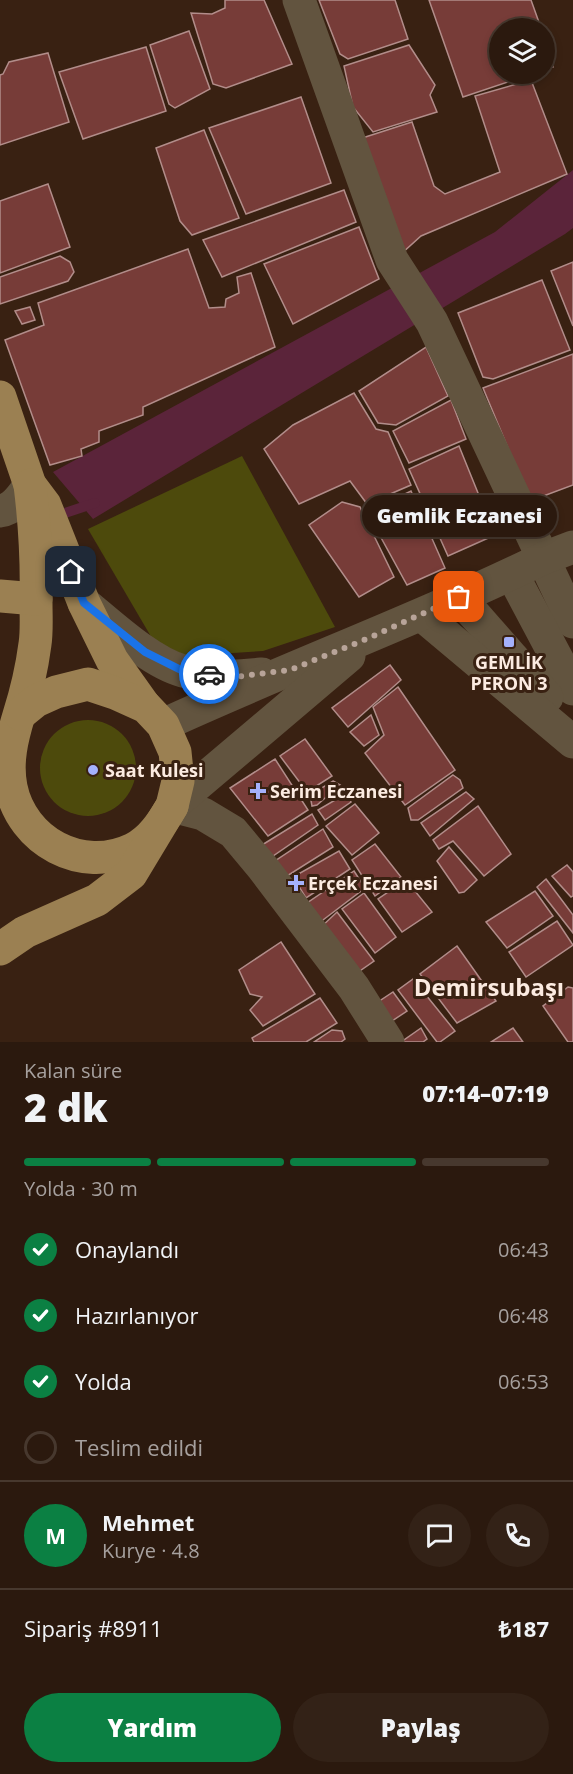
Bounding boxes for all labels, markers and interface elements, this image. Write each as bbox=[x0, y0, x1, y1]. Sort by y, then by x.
map controls bbox=[489, 18, 555, 84]
button: layers bbox=[489, 18, 555, 84]
callout: Gemlik Eczanesi bbox=[362, 495, 556, 537]
text: Gemlik Eczanesi bbox=[377, 502, 542, 529]
pin bbox=[45, 546, 96, 597]
icon: home bbox=[54, 555, 87, 588]
pin bbox=[433, 571, 484, 622]
icon: bag bbox=[442, 580, 475, 613]
marker: GEMLİK PERON 3 bbox=[502, 635, 516, 649]
courier bbox=[179, 644, 239, 704]
place label: GEMLİK PERON 3 bbox=[470, 650, 548, 695]
icon: car bbox=[193, 658, 226, 691]
place label: Saat Kulesi bbox=[105, 758, 204, 782]
marker: Saat Kulesi bbox=[86, 763, 100, 777]
place label: Serim Eczanesi bbox=[270, 779, 402, 803]
marker: Serim Eczanesi bbox=[251, 784, 265, 798]
place label: Erçek Eczanesi bbox=[308, 871, 438, 895]
marker: Erçek Eczanesi bbox=[289, 876, 303, 890]
district label: Demirsubaşı bbox=[414, 970, 564, 1003]
text: Kalan süre bbox=[24, 1057, 122, 1084]
text: 07:14–07:19 bbox=[422, 1078, 549, 1108]
text: 2 dk bbox=[24, 1080, 108, 1133]
text: Yolda · 30 m bbox=[24, 1175, 138, 1202]
icon: check bbox=[24, 1233, 57, 1266]
text: Onaylandı bbox=[75, 1234, 179, 1264]
text: 06:43 bbox=[498, 1236, 549, 1263]
icon: check bbox=[24, 1299, 57, 1332]
text: Hazırlanıyor bbox=[75, 1300, 198, 1330]
text: 06:48 bbox=[498, 1302, 549, 1329]
icon: check bbox=[24, 1365, 57, 1398]
text: Yolda bbox=[75, 1366, 132, 1396]
text: 06:53 bbox=[498, 1368, 549, 1395]
text: Teslim edildi bbox=[75, 1432, 203, 1462]
button: chat bbox=[408, 1504, 471, 1567]
button: phone bbox=[486, 1504, 549, 1567]
text: Mehmet bbox=[102, 1507, 194, 1537]
text: M bbox=[45, 1520, 66, 1550]
text: Kurye · 4.8 bbox=[102, 1537, 200, 1564]
text: Sipariş #8911 bbox=[24, 1613, 163, 1643]
text: ₺187 bbox=[499, 1613, 549, 1643]
button: Yardım bbox=[24, 1693, 281, 1762]
button: Paylaş bbox=[293, 1693, 549, 1762]

